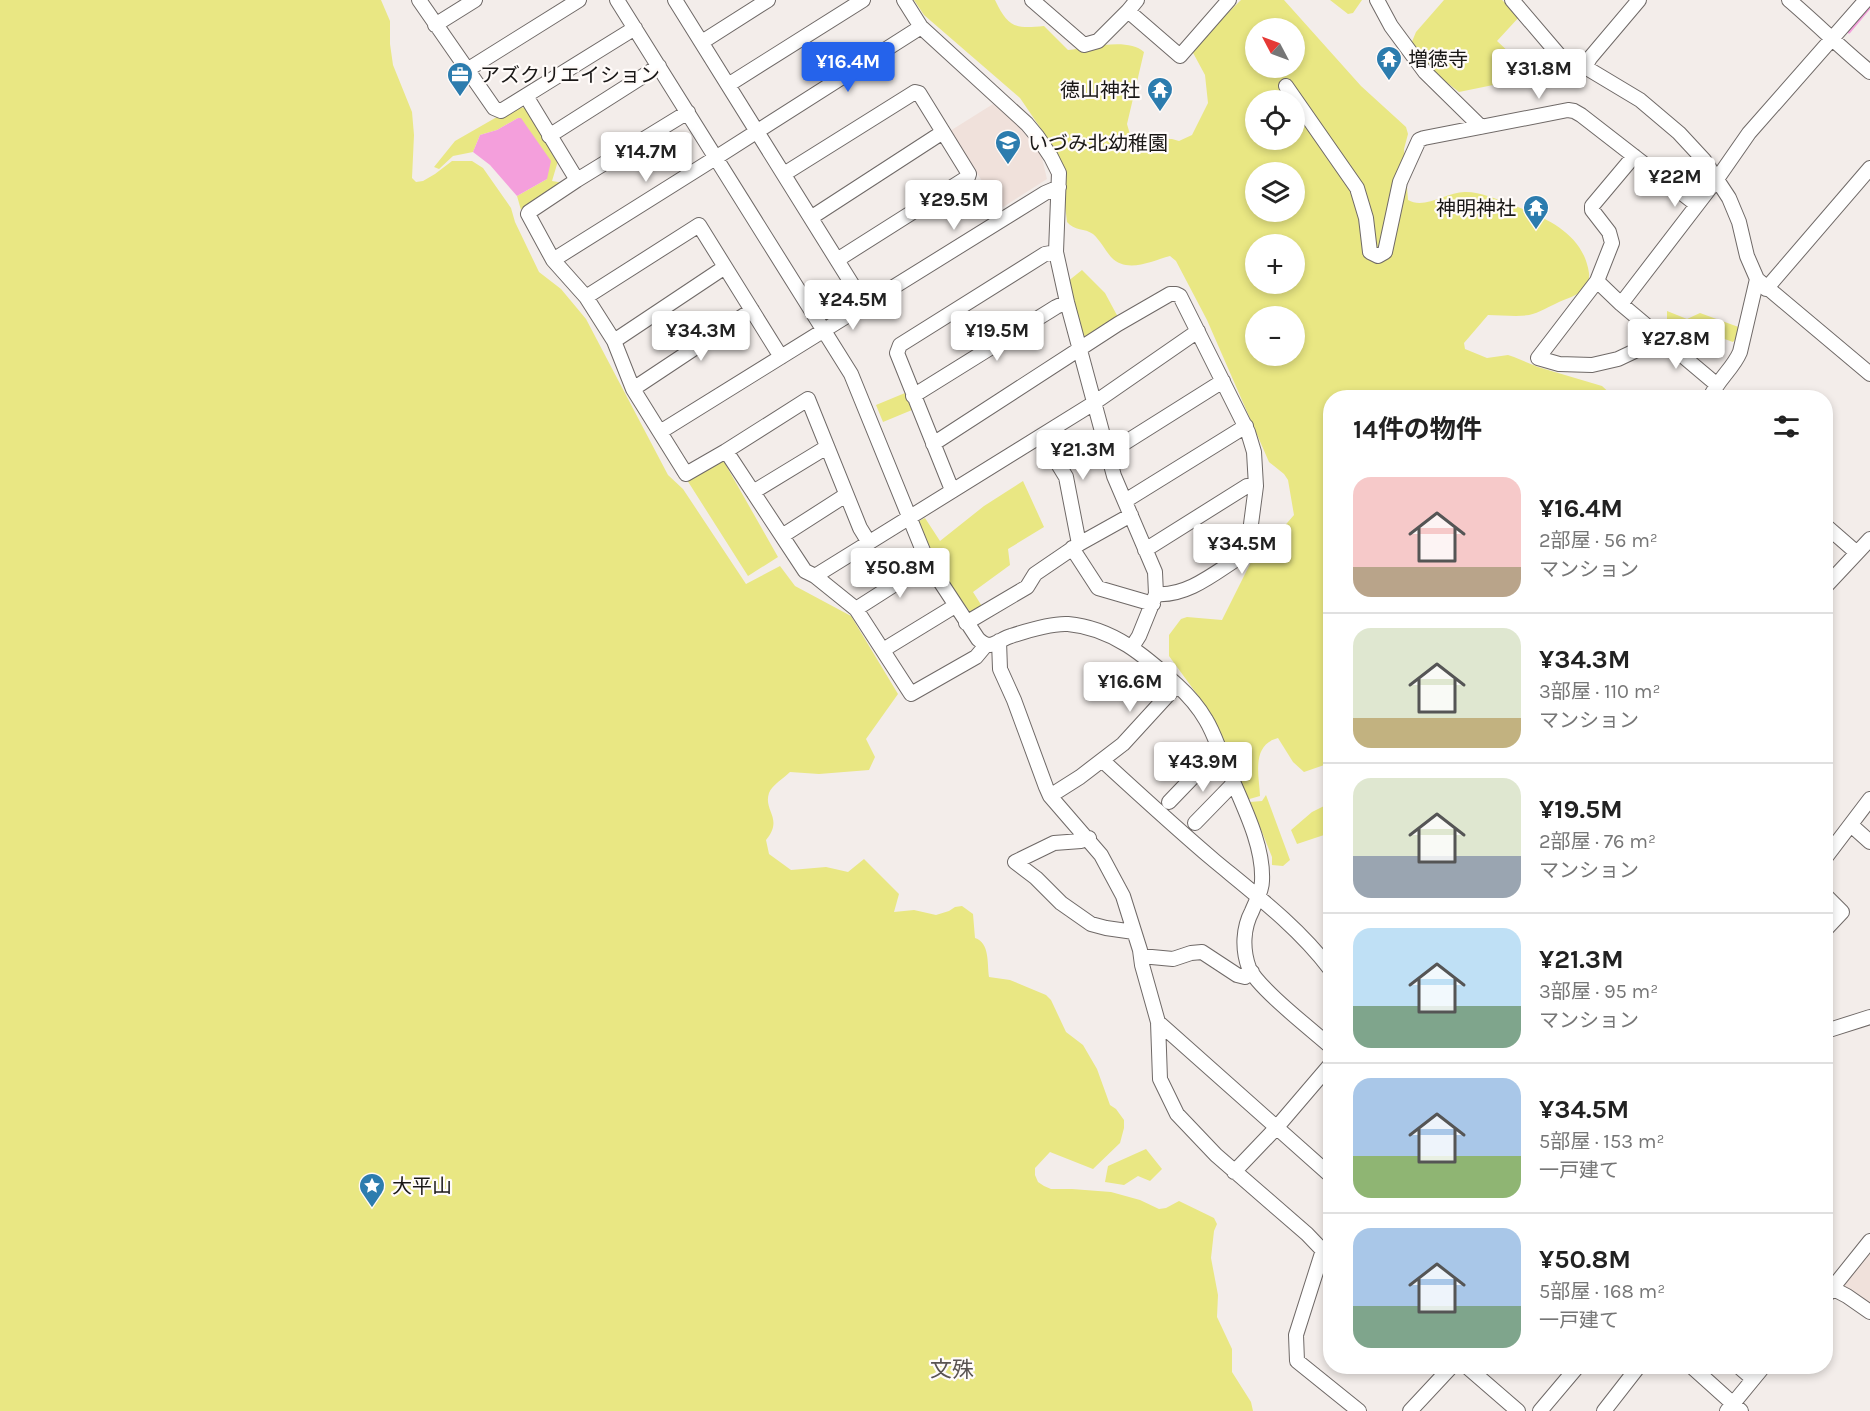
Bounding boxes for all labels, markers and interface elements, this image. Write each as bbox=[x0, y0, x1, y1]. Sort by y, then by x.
north arrow bbox=[1245, 18, 1305, 78]
map controls bbox=[1245, 18, 1305, 366]
pin: ¥16.4M bbox=[799, 42, 897, 93]
temple icon: 増徳寺 bbox=[1374, 44, 1404, 82]
place label: 増徳寺 bbox=[1408, 48, 1468, 71]
pin: ¥31.8M bbox=[1490, 49, 1588, 100]
text: ¥16.4M bbox=[816, 50, 880, 73]
text: ¥31.8M bbox=[1506, 57, 1572, 80]
office icon: アズクリエイション bbox=[445, 60, 475, 98]
place label: アズクリエイション bbox=[480, 64, 660, 87]
temple icon: 徳山神社 bbox=[1145, 75, 1175, 113]
place label: 徳山神社 bbox=[1060, 79, 1140, 102]
button: locate bbox=[1245, 90, 1305, 150]
school or university icon: いづみ北幼稚園 bbox=[993, 128, 1023, 166]
pin: ¥14.7M bbox=[597, 132, 695, 183]
place label: いづみ北幼稚園 bbox=[1028, 132, 1168, 155]
text: ¥14.7M bbox=[615, 140, 677, 163]
pin: ¥22M bbox=[1639, 157, 1711, 208]
button: layers bbox=[1245, 162, 1305, 222]
text: ¥22M bbox=[1648, 165, 1702, 188]
pin: ¥29.5M bbox=[905, 180, 1003, 231]
text: ¥29.5M bbox=[919, 188, 989, 211]
temple icon: 神明神社 bbox=[1521, 193, 1551, 231]
place label: 神明神社 bbox=[1436, 197, 1516, 220]
button: + bbox=[1245, 234, 1305, 294]
pin: ¥24.5M bbox=[804, 280, 902, 331]
text: ¥24.5M bbox=[818, 288, 888, 311]
button: − bbox=[1245, 306, 1305, 366]
pin: ¥34.3M bbox=[652, 311, 750, 362]
pin: ¥19.5M bbox=[948, 311, 1046, 362]
text: ¥34.3M bbox=[666, 319, 736, 342]
text: ¥19.5M bbox=[965, 319, 1029, 342]
pin: ¥27.8M bbox=[1627, 319, 1725, 370]
text: ¥27.8M bbox=[1642, 327, 1710, 350]
icon: filters bbox=[1770, 410, 1803, 443]
text: 14件の物件 bbox=[1353, 414, 1482, 445]
pin: ¥21.3M bbox=[1034, 430, 1132, 481]
text: ¥21.3M bbox=[1050, 438, 1116, 461]
text: ¥16.4M bbox=[1539, 493, 1623, 524]
icon: home bbox=[1401, 501, 1473, 573]
pin: ¥34.5M bbox=[1193, 524, 1291, 575]
text: 2部屋 · 56 m² bbox=[1539, 529, 1658, 552]
text: ¥34.5M bbox=[1207, 532, 1277, 555]
pin: ¥50.8M bbox=[851, 548, 949, 599]
text: ¥50.8M bbox=[865, 556, 935, 579]
text: マンション bbox=[1539, 558, 1639, 581]
text: ¥34.3M bbox=[1539, 644, 1630, 675]
icon: home bbox=[1401, 652, 1473, 724]
pin: ¥16.6M bbox=[1081, 662, 1179, 713]
text: ¥16.6M bbox=[1098, 670, 1162, 693]
text: 3部屋 · 110 m² bbox=[1539, 680, 1660, 703]
text: マンション bbox=[1539, 709, 1639, 732]
pin: ¥43.9M bbox=[1154, 742, 1252, 793]
text: ¥43.9M bbox=[1168, 750, 1238, 773]
text: ¥19.5M bbox=[1539, 794, 1623, 825]
icon: home bbox=[1401, 802, 1473, 874]
text: 2部屋 · 76 m² bbox=[1539, 830, 1656, 853]
text: マンション bbox=[1539, 859, 1639, 882]
text: ¥21.3M bbox=[1539, 944, 1624, 975]
icon: home bbox=[1401, 952, 1473, 1024]
text: 3部屋 · 95 m² bbox=[1539, 980, 1658, 1003]
text: マンション bbox=[1539, 1009, 1639, 1032]
text: ¥34.5M bbox=[1539, 1094, 1629, 1125]
icon: home bbox=[1401, 1102, 1473, 1174]
text: 5部屋 · 153 m² bbox=[1539, 1130, 1665, 1153]
text: 一戸建て bbox=[1539, 1159, 1619, 1182]
place icon: 大平山 bbox=[357, 1171, 387, 1209]
place label: 大平山 bbox=[392, 1175, 452, 1198]
text: ¥50.8M bbox=[1539, 1244, 1631, 1275]
icon: home bbox=[1401, 1252, 1473, 1324]
text: 5部屋 · 168 m² bbox=[1539, 1280, 1665, 1303]
text: 一戸建て bbox=[1539, 1309, 1619, 1332]
district label: 文殊 bbox=[930, 1357, 974, 1383]

